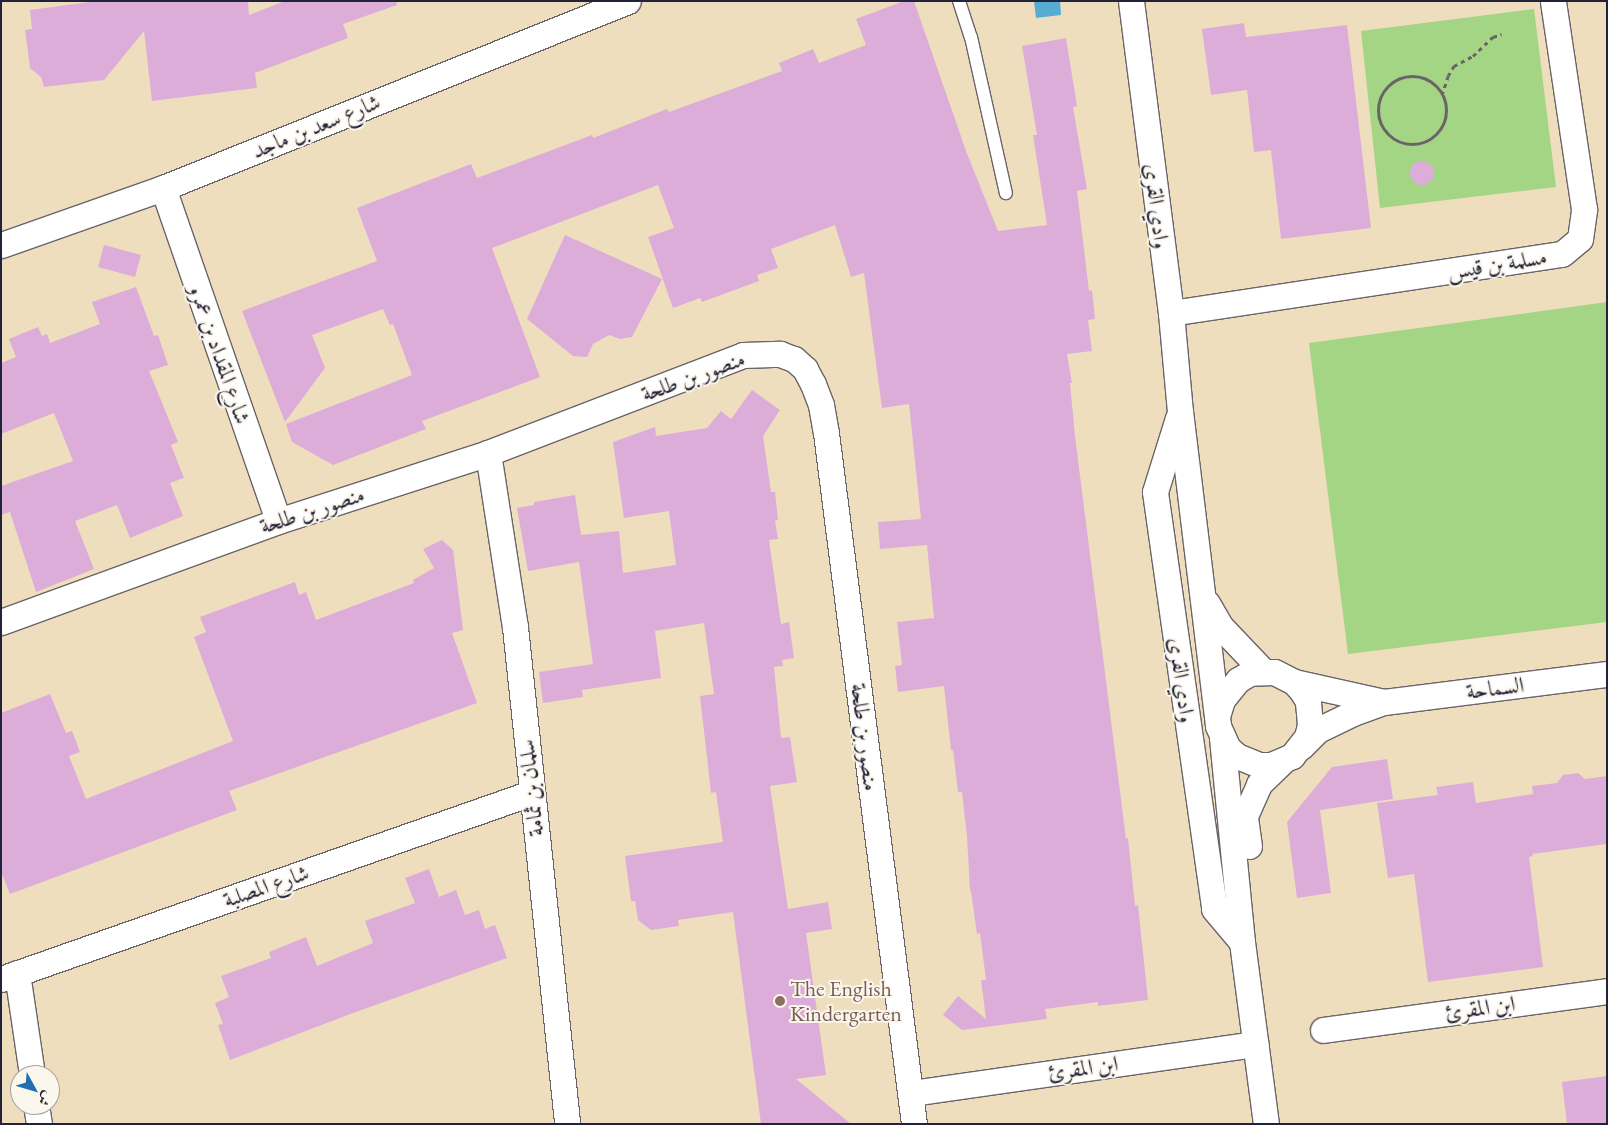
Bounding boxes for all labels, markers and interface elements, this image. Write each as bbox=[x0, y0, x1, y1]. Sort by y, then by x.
street label: شارع سعد بن ماجد bbox=[248, 88, 384, 164]
street label: وادي القرى bbox=[1139, 162, 1175, 250]
street label: مسلمة بن قيس bbox=[1445, 243, 1549, 285]
street label: شارع المقداد بن عمرو bbox=[184, 281, 256, 427]
street label: منصور بن طلحة bbox=[638, 345, 748, 407]
street label: منصور بن طلحة bbox=[256, 481, 368, 539]
street label: وادي القرى bbox=[1163, 636, 1201, 724]
street label: السماحة bbox=[1465, 671, 1525, 705]
street label: منصور بن طلحة bbox=[845, 682, 885, 792]
street label: سلمان بن ثمامة bbox=[513, 738, 549, 838]
street label: شارع المصلبة bbox=[220, 859, 312, 913]
place label: The English Kindergarten bbox=[790, 975, 902, 1026]
street label: ابن المقرئ bbox=[1443, 990, 1517, 1026]
marker: The English Kindergarten bbox=[774, 995, 786, 1007]
street label: ابن المقرئ bbox=[1046, 1050, 1120, 1086]
north arrow bbox=[10, 1065, 60, 1115]
text: ش bbox=[35, 1088, 57, 1110]

